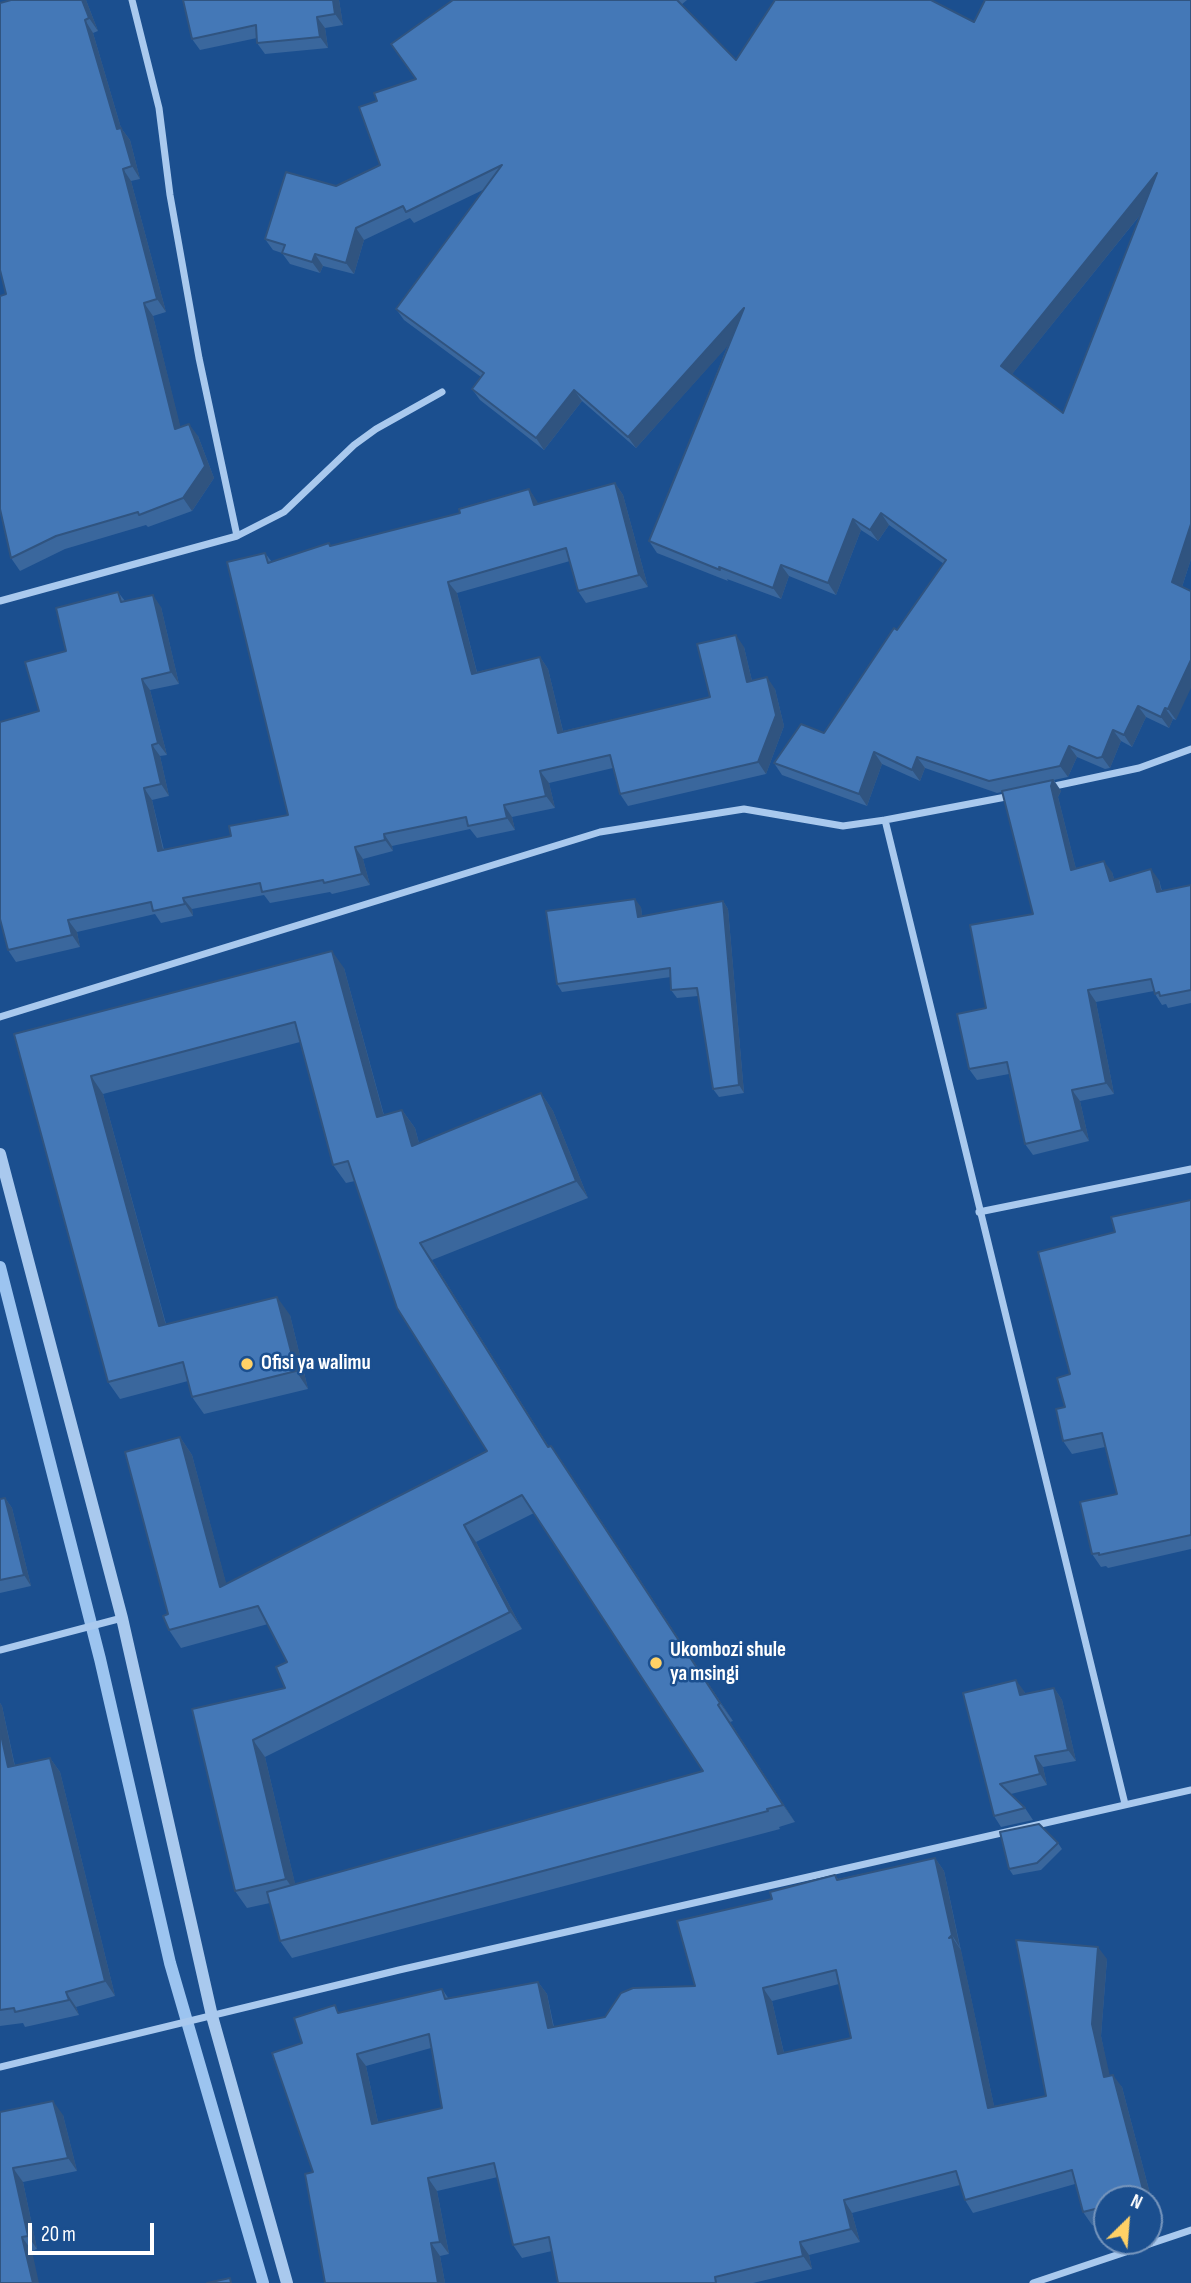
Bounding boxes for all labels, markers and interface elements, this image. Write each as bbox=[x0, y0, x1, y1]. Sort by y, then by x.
place label: Ofisi ya walimu bbox=[261, 1351, 371, 1377]
marker: Ofisi ya walimu bbox=[239, 1356, 255, 1372]
place label: Ukombozi shule ya msingi bbox=[670, 1638, 786, 1688]
marker: Ukombozi shule ya msingi bbox=[648, 1655, 664, 1671]
north arrow bbox=[1093, 2185, 1163, 2255]
text: N bbox=[1127, 2190, 1146, 2215]
scale bar bbox=[32, 2210, 158, 2254]
text: 20 m bbox=[41, 2222, 76, 2247]

